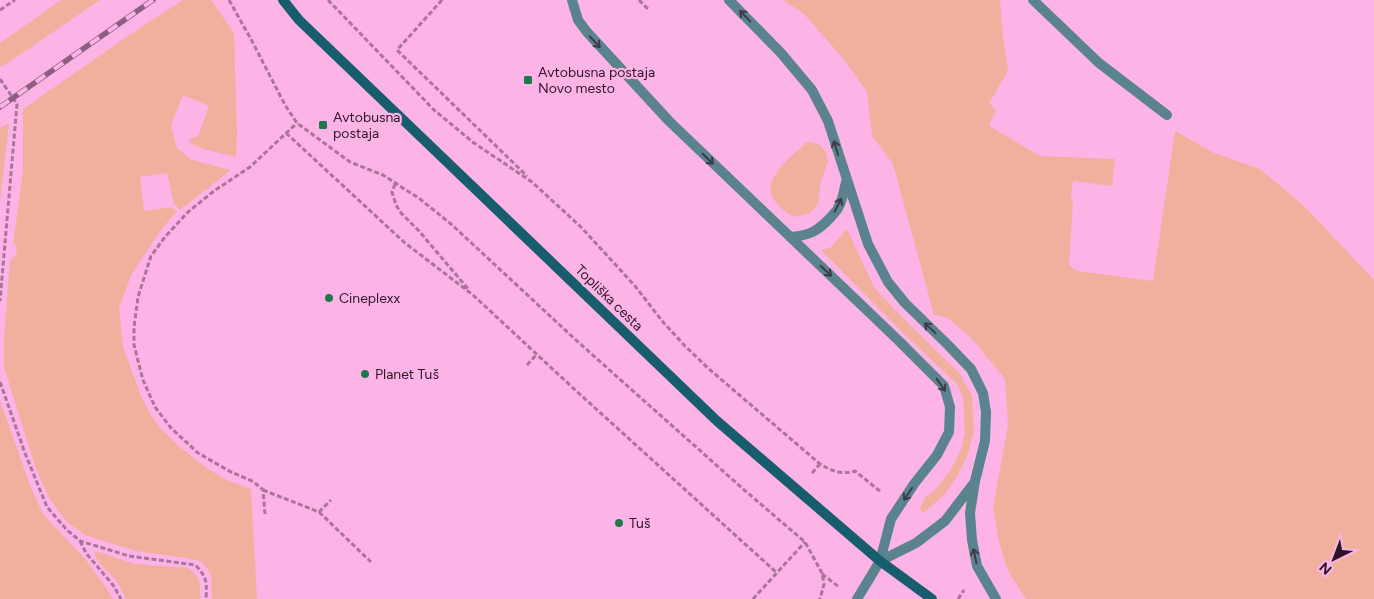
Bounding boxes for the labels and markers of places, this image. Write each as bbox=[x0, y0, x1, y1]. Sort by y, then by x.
place label: Avtobusna postaja Novo mesto bbox=[538, 64, 655, 97]
marker: Avtobusna postaja Novo mesto bbox=[522, 74, 534, 86]
place label: Avtobusna postaja bbox=[333, 109, 400, 142]
marker: Avtobusna postaja bbox=[317, 119, 329, 131]
place label: Cineplexx bbox=[339, 290, 400, 307]
marker: Cineplexx bbox=[323, 292, 335, 304]
place label: Planet Tuš bbox=[375, 366, 439, 383]
marker: Planet Tuš bbox=[359, 368, 371, 380]
place label: Tuš bbox=[629, 515, 650, 532]
marker: Tuš bbox=[613, 517, 625, 529]

